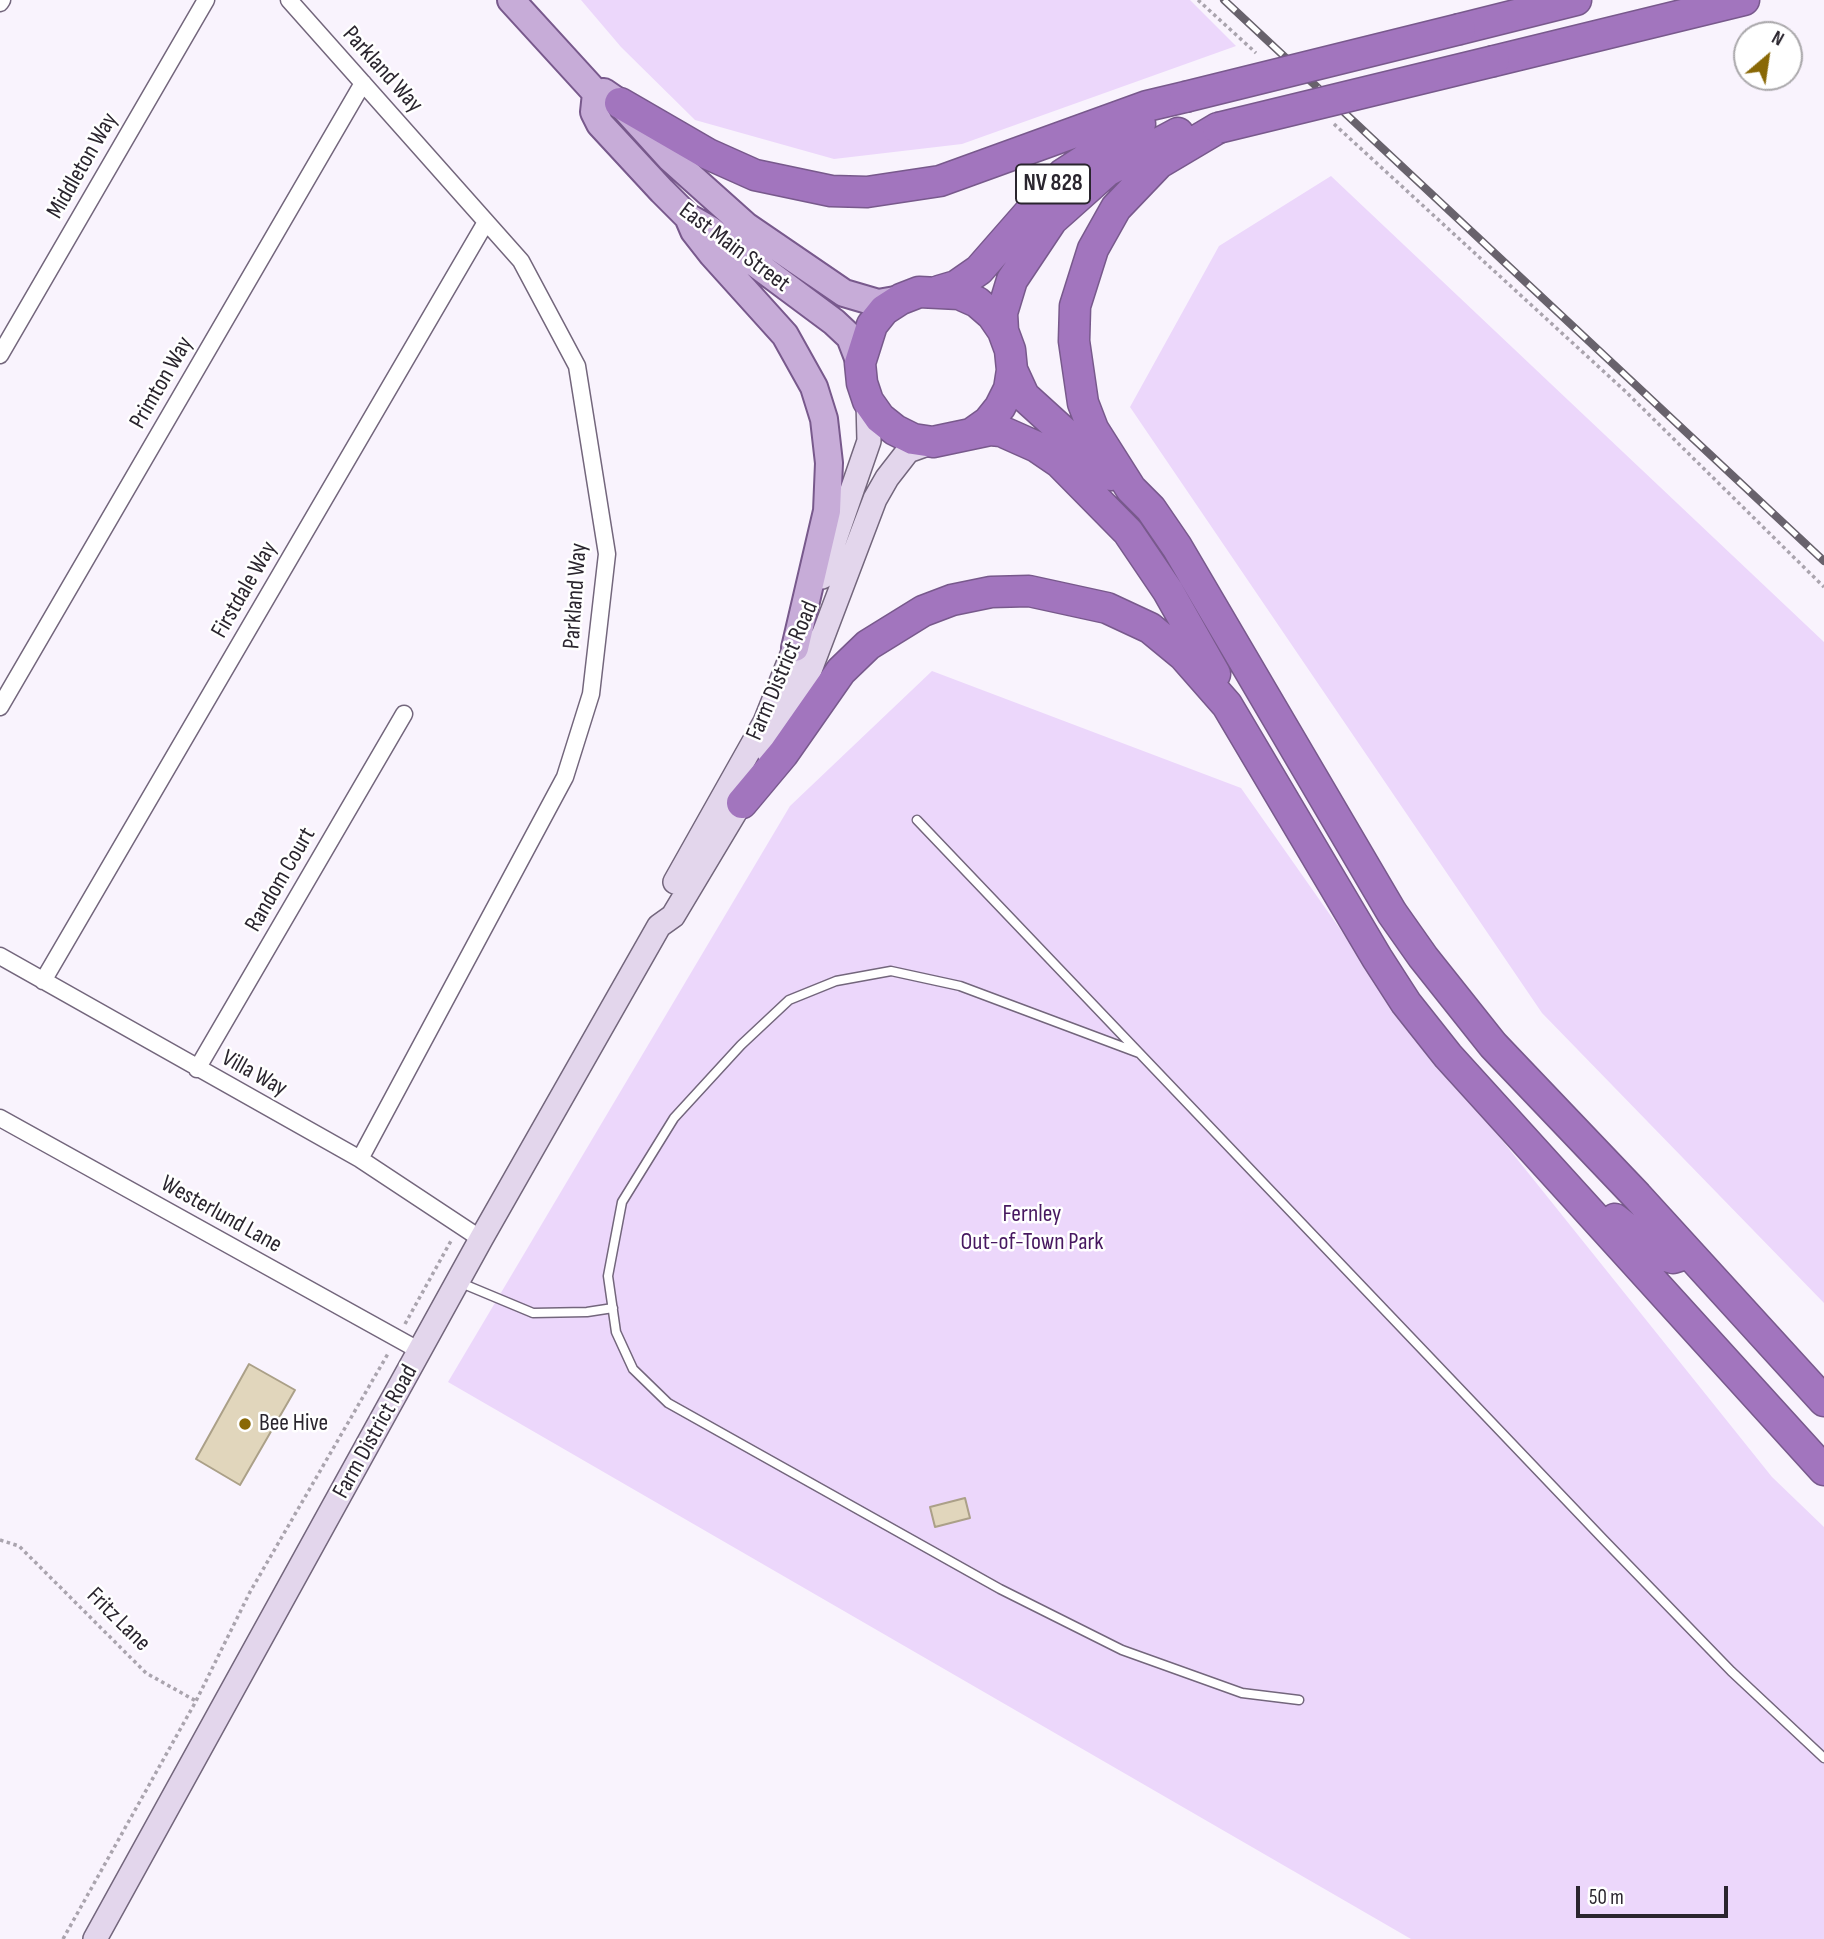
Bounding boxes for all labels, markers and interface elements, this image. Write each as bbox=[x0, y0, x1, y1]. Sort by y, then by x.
street label: Parkland Way bbox=[336, 21, 428, 119]
north arrow bbox=[1733, 21, 1803, 91]
text: N bbox=[1767, 26, 1787, 51]
street label: Middleton Way bbox=[41, 108, 125, 224]
road number: NV 828 bbox=[1016, 164, 1090, 204]
street label: East Main Street bbox=[673, 197, 795, 299]
street label: Primton Way bbox=[124, 332, 200, 434]
street label: Firstdale Way bbox=[206, 537, 284, 643]
street label: Parkland Way bbox=[558, 542, 594, 650]
street label: Farm District Road bbox=[741, 597, 825, 745]
street label: Random Court bbox=[240, 823, 322, 937]
street label: Villa Way bbox=[216, 1044, 292, 1104]
street label: Westerlund Lane bbox=[156, 1170, 286, 1260]
park label: Fernley Out-of-Town Park bbox=[961, 1201, 1103, 1257]
street label: Farm District Road bbox=[327, 1360, 425, 1504]
place label: Bee Hive bbox=[259, 1410, 328, 1438]
marker: Bee Hive bbox=[237, 1416, 253, 1432]
street label: Fritz Lane bbox=[80, 1582, 156, 1658]
scale bar bbox=[1579, 1872, 1731, 1916]
text: 50 m bbox=[1589, 1885, 1624, 1910]

